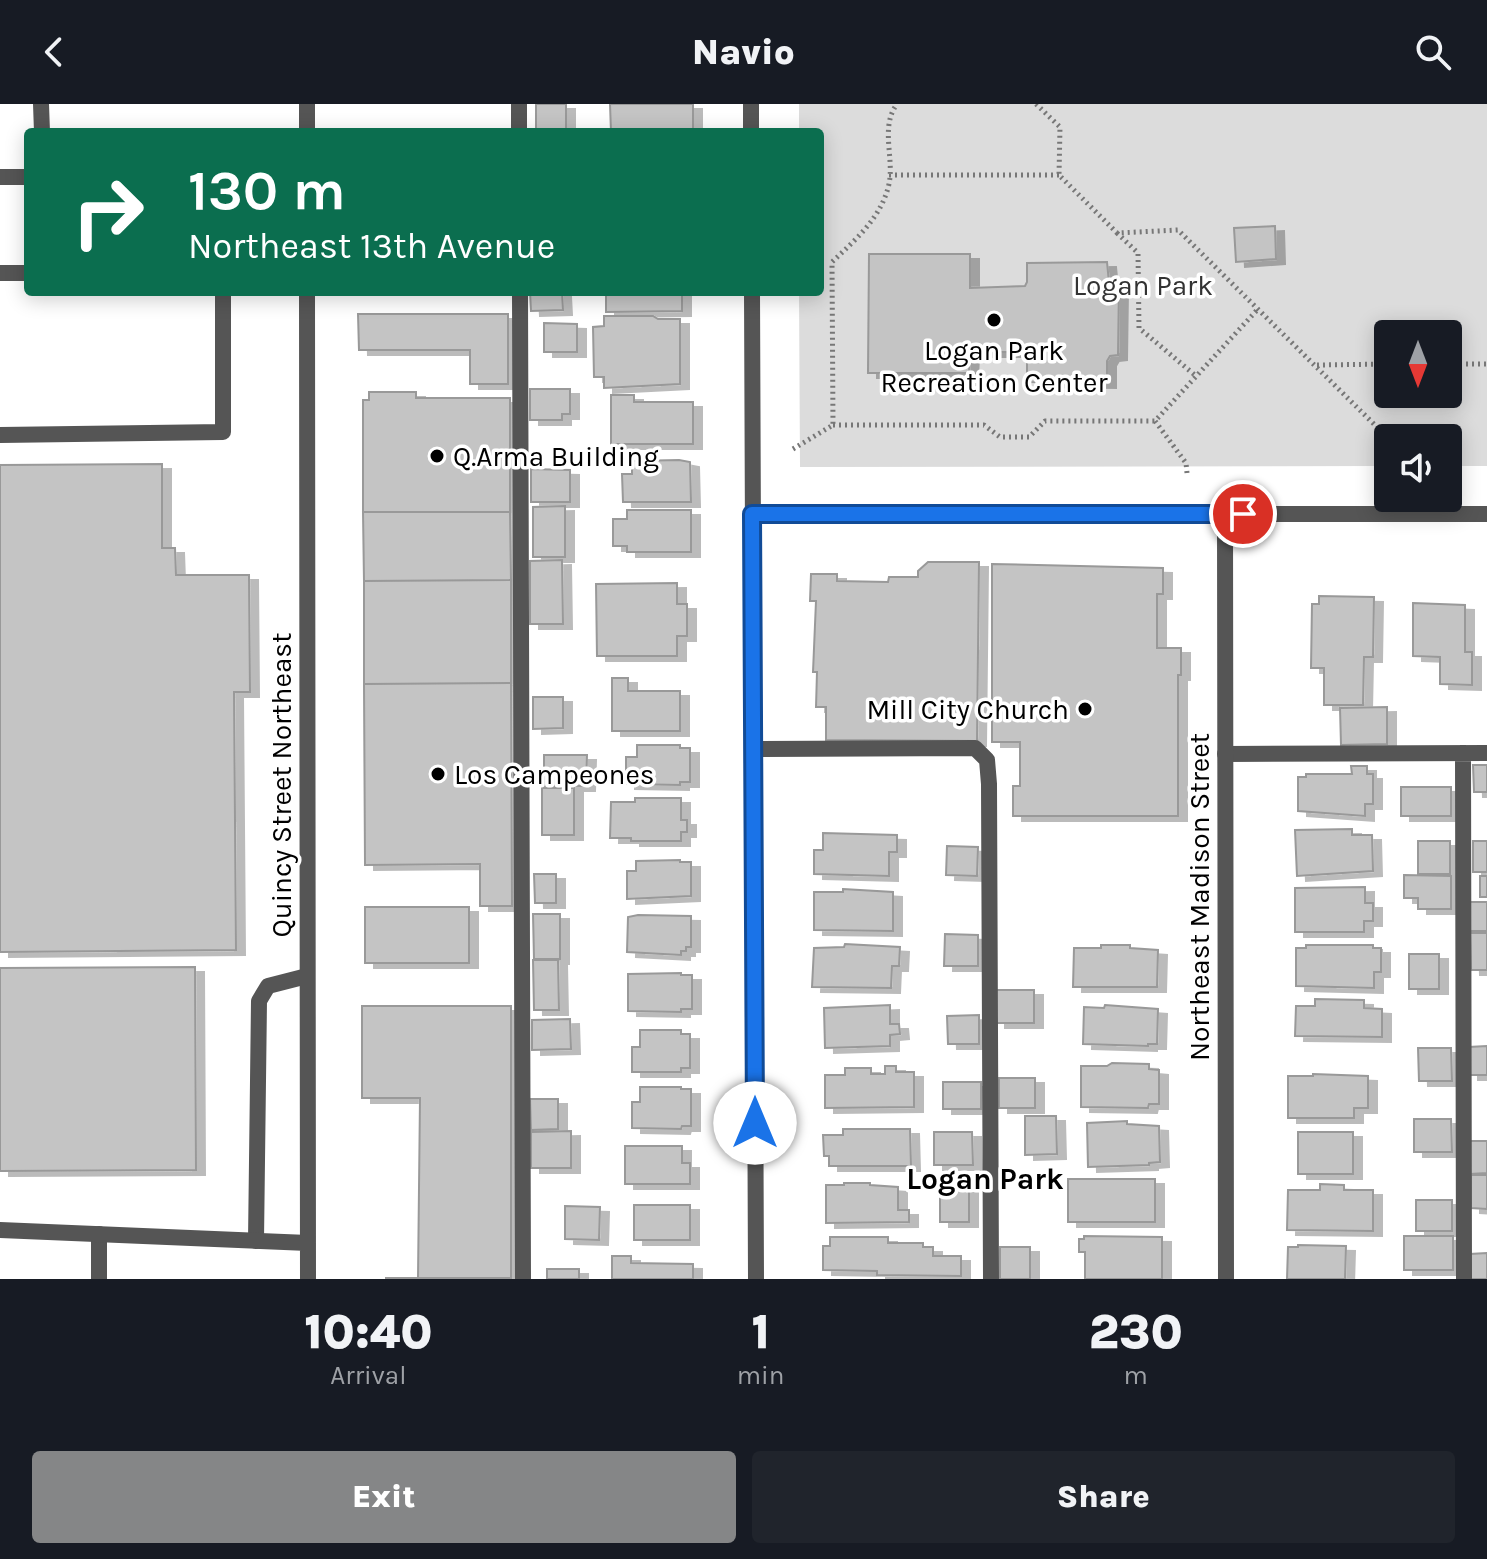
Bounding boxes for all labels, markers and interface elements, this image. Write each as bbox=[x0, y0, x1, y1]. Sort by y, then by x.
icon: back bbox=[32, 30, 76, 74]
icon: search bbox=[1411, 30, 1455, 74]
text: Navio bbox=[692, 31, 795, 73]
text: 130 m bbox=[188, 158, 346, 223]
icon: right bbox=[56, 160, 160, 264]
text: Northeast 13th Avenue bbox=[188, 225, 555, 267]
park label: Logan Park bbox=[1073, 269, 1213, 302]
marker: Logan Park Recreation Center bbox=[985, 311, 1003, 329]
north arrow bbox=[1374, 320, 1462, 408]
map controls bbox=[1374, 320, 1462, 512]
place label: Logan Park Recreation Center bbox=[880, 334, 1108, 399]
button: sound bbox=[1374, 424, 1462, 512]
place label: Q.Arma Building bbox=[453, 440, 659, 473]
marker: Q.Arma Building bbox=[428, 447, 446, 465]
pin bbox=[1209, 480, 1277, 548]
icon: arrive bbox=[1221, 492, 1265, 536]
street label: Quincy Street Northeast bbox=[265, 632, 298, 938]
place label: Mill City Church bbox=[866, 693, 1069, 726]
marker: Mill City Church bbox=[1076, 700, 1094, 718]
street label: Northeast Madison Street bbox=[1183, 733, 1216, 1061]
place label: Los Campeones bbox=[454, 758, 655, 791]
marker: Los Campeones bbox=[429, 765, 447, 783]
position arrow bbox=[713, 1081, 797, 1165]
district label: Logan Park bbox=[906, 1161, 1064, 1197]
text: 10:40 bbox=[304, 1304, 433, 1360]
text: 1 bbox=[751, 1304, 770, 1360]
text: 230 bbox=[1089, 1304, 1183, 1360]
text: Arrival bbox=[330, 1360, 406, 1391]
text: min bbox=[737, 1360, 785, 1391]
text: m bbox=[1124, 1360, 1148, 1391]
button: Exit bbox=[32, 1451, 736, 1543]
button: Share bbox=[752, 1451, 1455, 1543]

